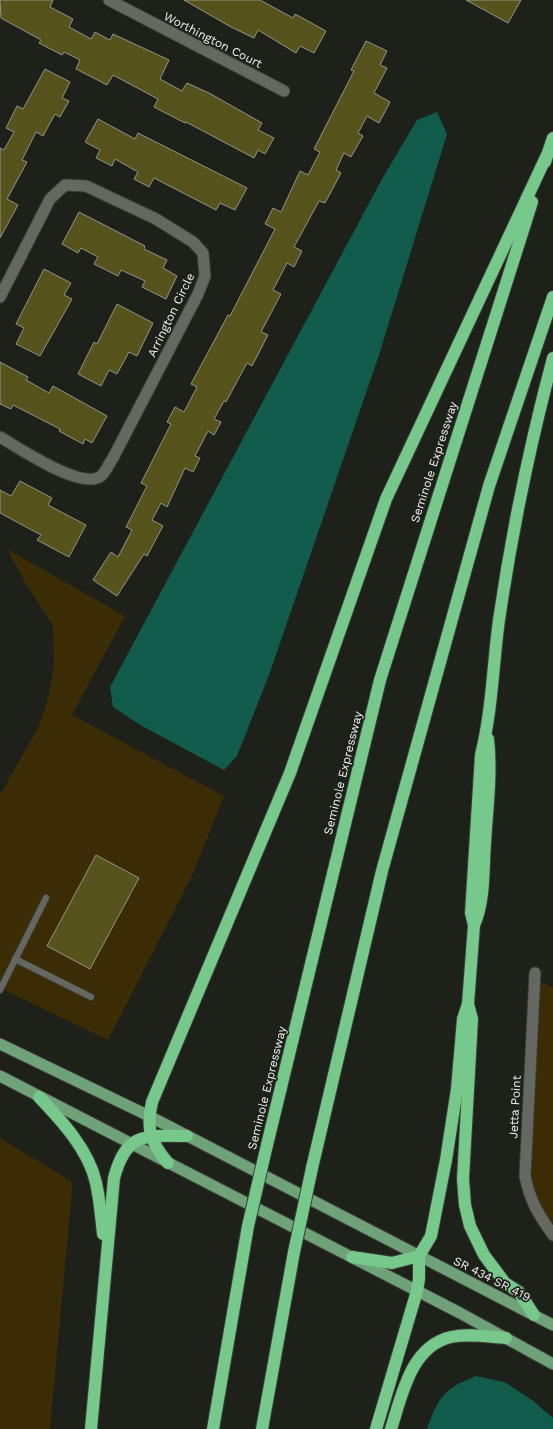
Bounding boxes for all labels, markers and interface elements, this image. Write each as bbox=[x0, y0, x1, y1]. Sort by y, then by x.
street label: Worthington Court bbox=[161, 9, 265, 71]
street label: Arrington Circle bbox=[145, 271, 197, 359]
street label: Seminole Expressway bbox=[408, 399, 460, 524]
street label: Seminole Expressway bbox=[321, 709, 365, 836]
street label: Seminole Expressway bbox=[245, 1024, 289, 1151]
street label: Jetta Point bbox=[506, 1075, 524, 1139]
street label: SR 434 SR 419 bbox=[451, 1254, 533, 1304]

